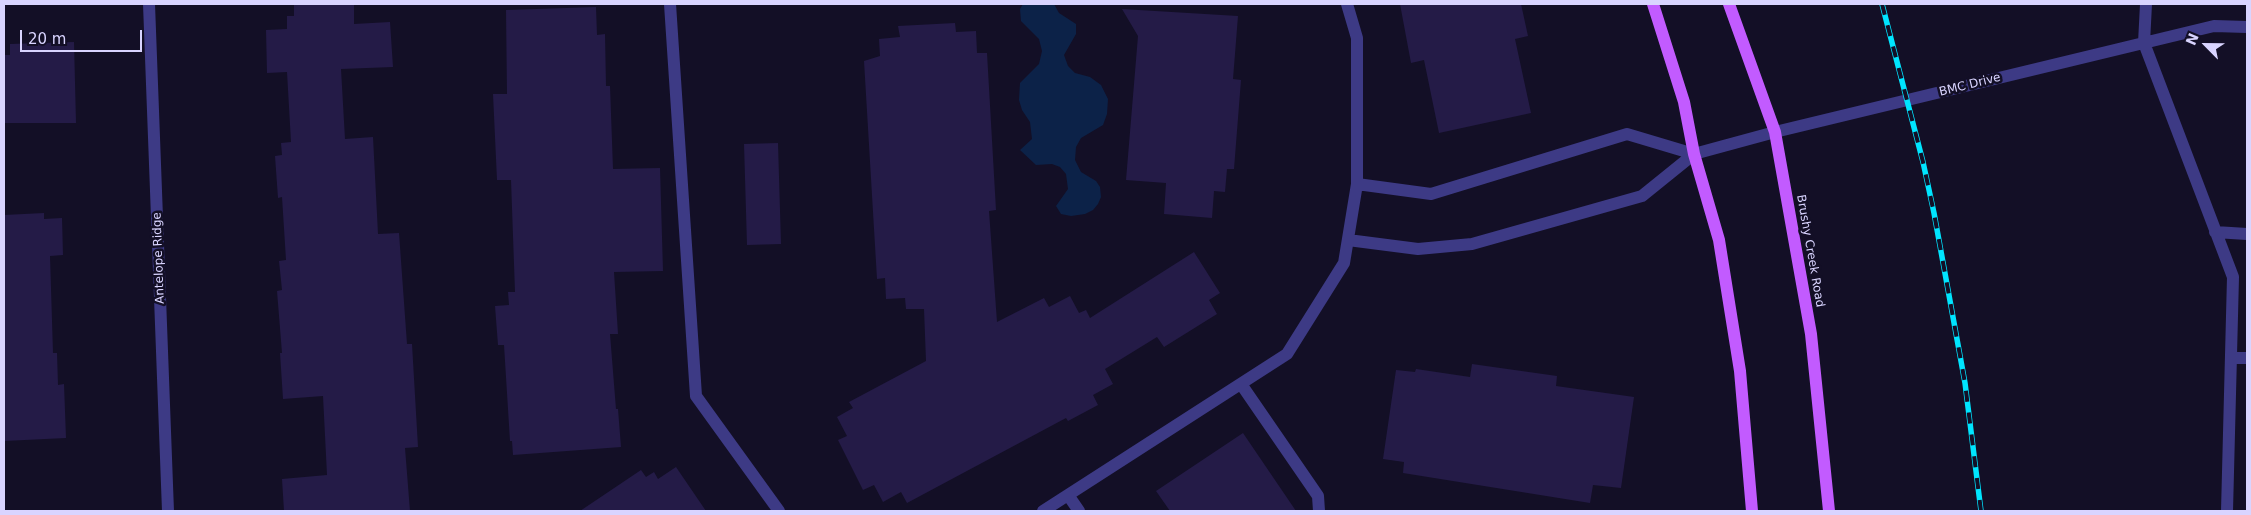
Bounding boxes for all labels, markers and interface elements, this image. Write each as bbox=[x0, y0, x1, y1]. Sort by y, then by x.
scale bar bbox=[22, 20, 145, 52]
north arrow bbox=[2181, 20, 2231, 70]
text: 20 m bbox=[28, 30, 66, 48]
text: N bbox=[2183, 31, 2202, 48]
street label: BMC Drive bbox=[1938, 70, 2002, 100]
street label: Brushy Creek Road bbox=[1793, 194, 1827, 308]
street label: Antelope Ridge bbox=[150, 212, 168, 304]

